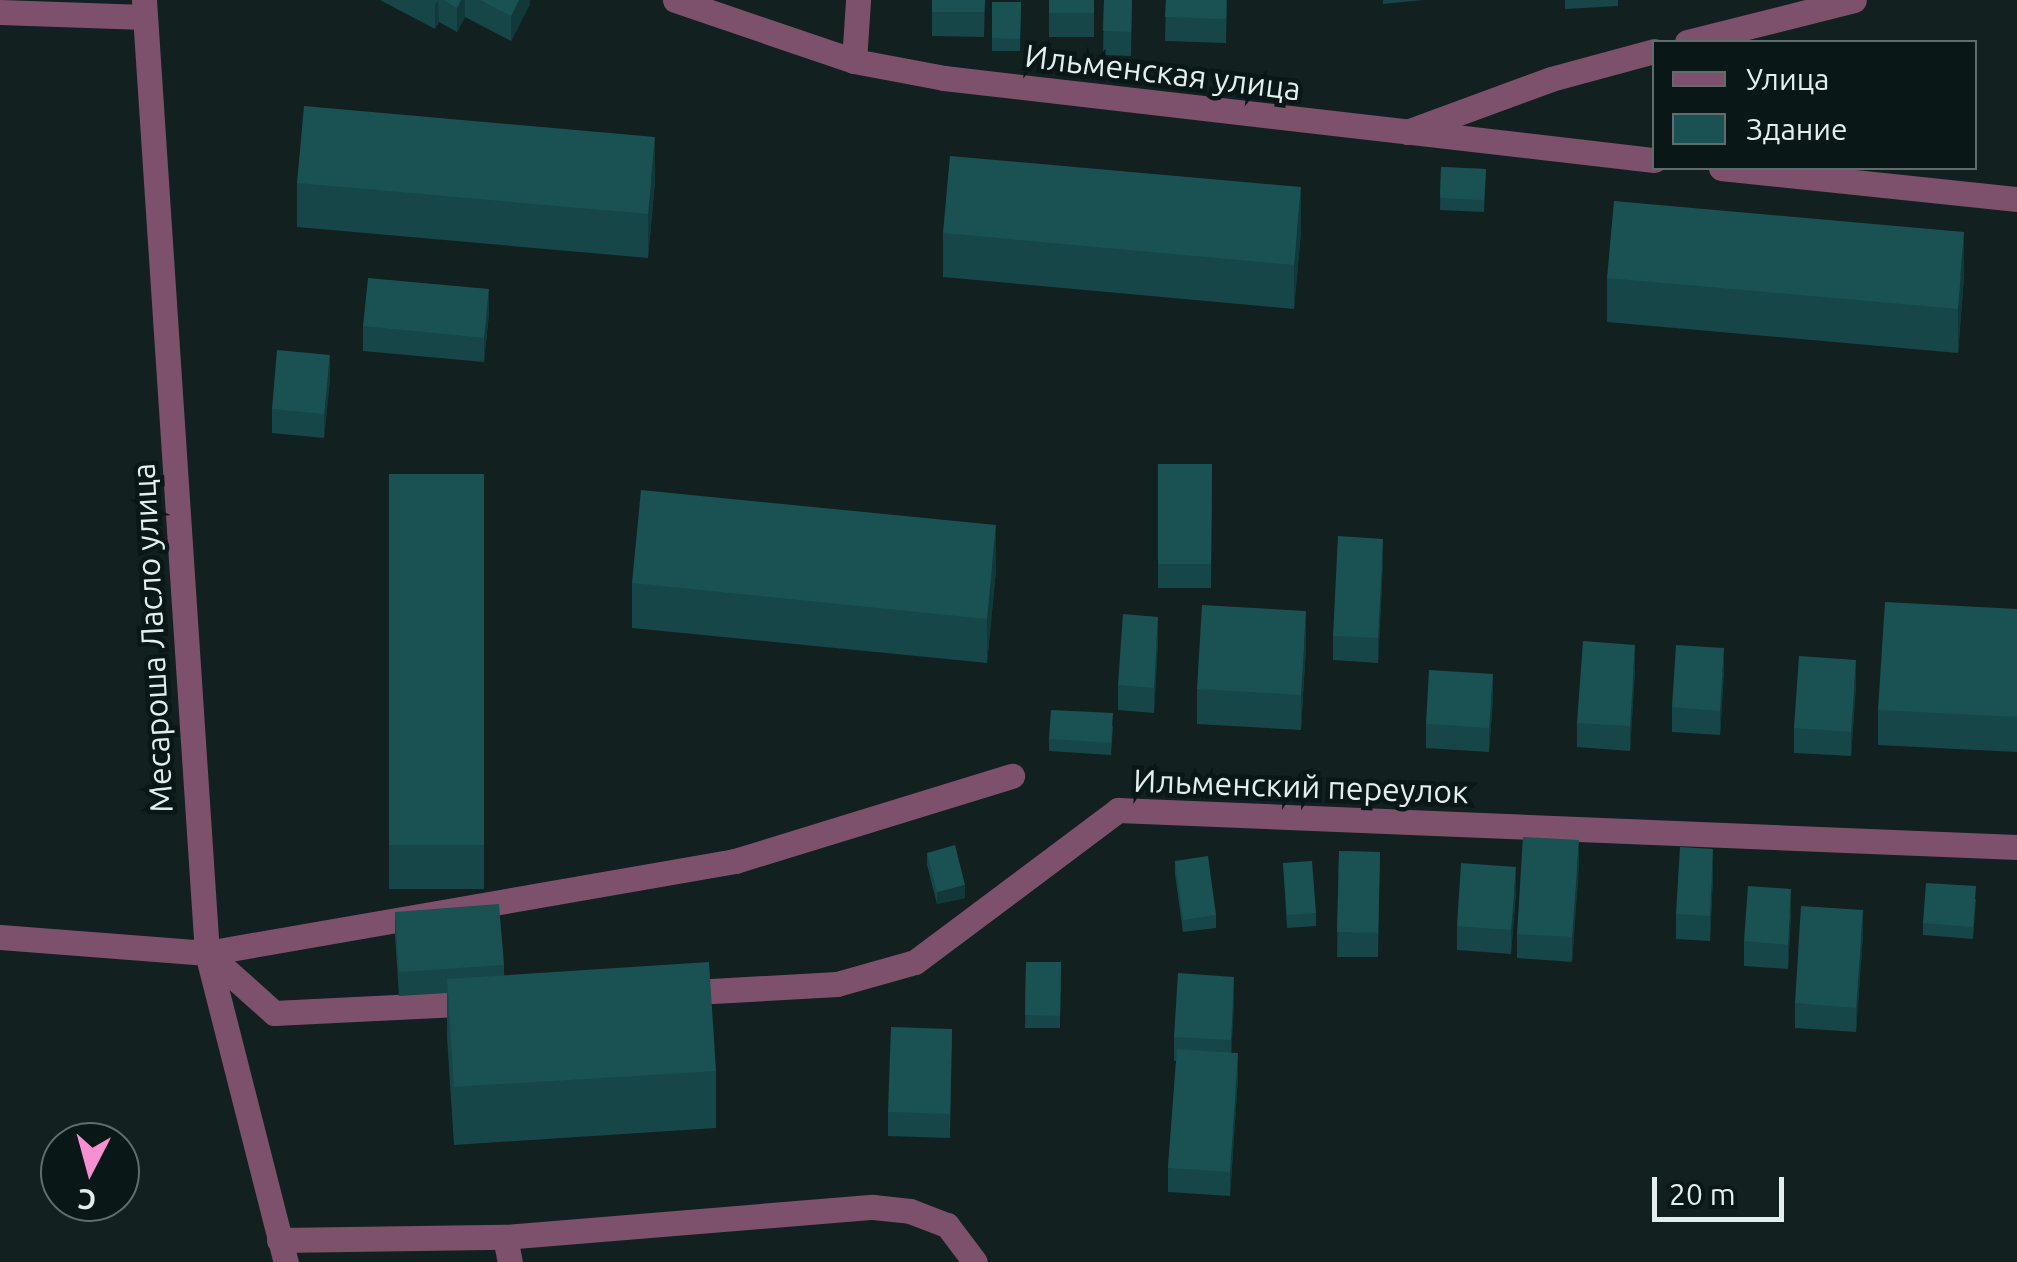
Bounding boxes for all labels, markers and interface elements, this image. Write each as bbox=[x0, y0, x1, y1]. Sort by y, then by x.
street label: Ильменская улица bbox=[1023, 36, 1303, 108]
legend bbox=[1652, 40, 1977, 170]
text: Улица bbox=[1746, 62, 1830, 96]
text: Здание bbox=[1746, 112, 1848, 146]
street label: Месароша Ласло улица bbox=[124, 462, 180, 814]
street label: Ильменский переулок bbox=[1133, 761, 1469, 811]
north arrow bbox=[40, 1122, 140, 1222]
scale bar bbox=[1657, 1157, 1790, 1219]
text: 20 m bbox=[1669, 1177, 1736, 1211]
text: С bbox=[76, 1184, 98, 1217]

